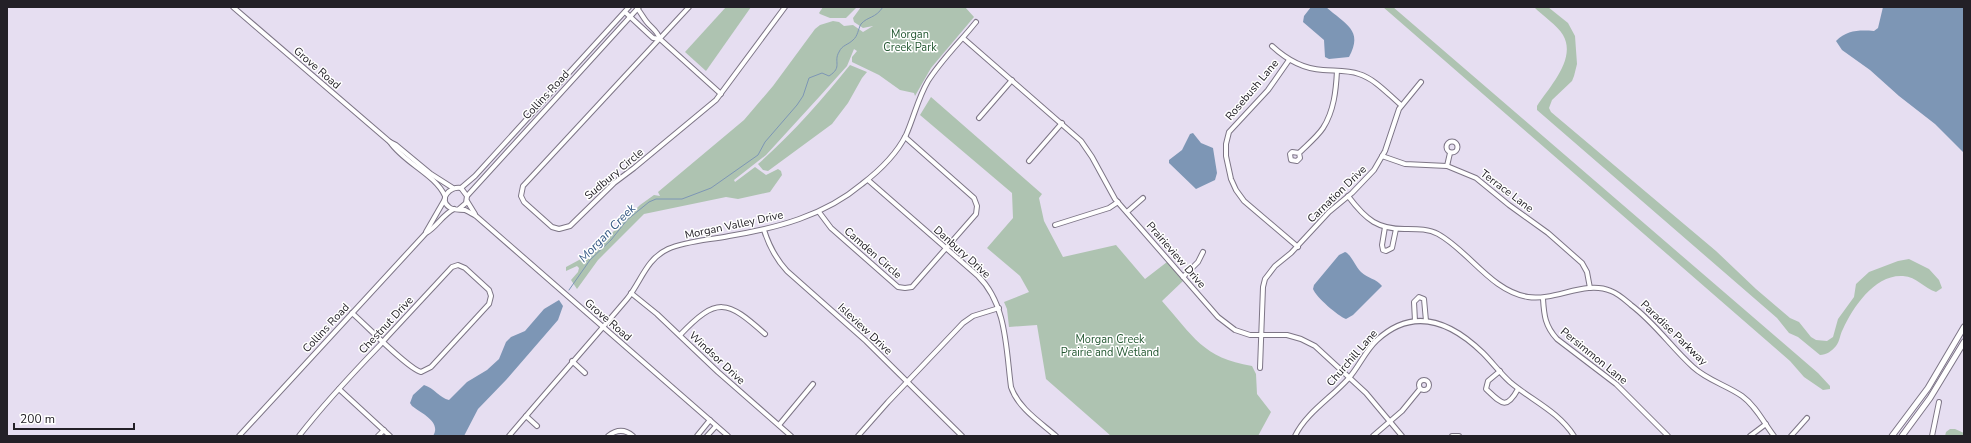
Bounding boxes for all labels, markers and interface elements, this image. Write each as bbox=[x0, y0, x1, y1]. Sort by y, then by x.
park label: Morgan Creek Park bbox=[883, 27, 937, 55]
street label: Grove Road bbox=[290, 43, 344, 93]
street label: Rosebush Lane bbox=[1222, 56, 1282, 124]
street label: Collins Road bbox=[519, 67, 573, 123]
street label: Sudbury Circle bbox=[581, 145, 647, 203]
street label: Carnation Drive bbox=[1304, 162, 1370, 226]
street label: Terrace Lane bbox=[1477, 166, 1537, 216]
water label: Morgan Creek bbox=[575, 200, 640, 266]
street label: Morgan Valley Drive bbox=[683, 207, 785, 243]
street label: Prairieview Drive bbox=[1143, 219, 1209, 292]
street label: Danbury Drive bbox=[930, 222, 994, 282]
street label: Camden Circle bbox=[841, 224, 905, 282]
street label: Chestnut Drive bbox=[355, 293, 417, 357]
street label: Grove Road bbox=[581, 295, 635, 345]
street label: Paradise Parkway bbox=[1637, 297, 1711, 369]
street label: Collins Road bbox=[299, 300, 353, 356]
street label: Isleview Drive bbox=[835, 300, 896, 358]
street label: Persimmon Lane bbox=[1557, 324, 1631, 388]
street label: Churchill Lane bbox=[1323, 326, 1381, 390]
street label: Windsor Drive bbox=[686, 328, 748, 388]
park label: Morgan Creek Prairie and Wetland bbox=[1061, 332, 1159, 360]
scale bar bbox=[14, 405, 134, 431]
text: 200 m bbox=[20, 411, 55, 427]

